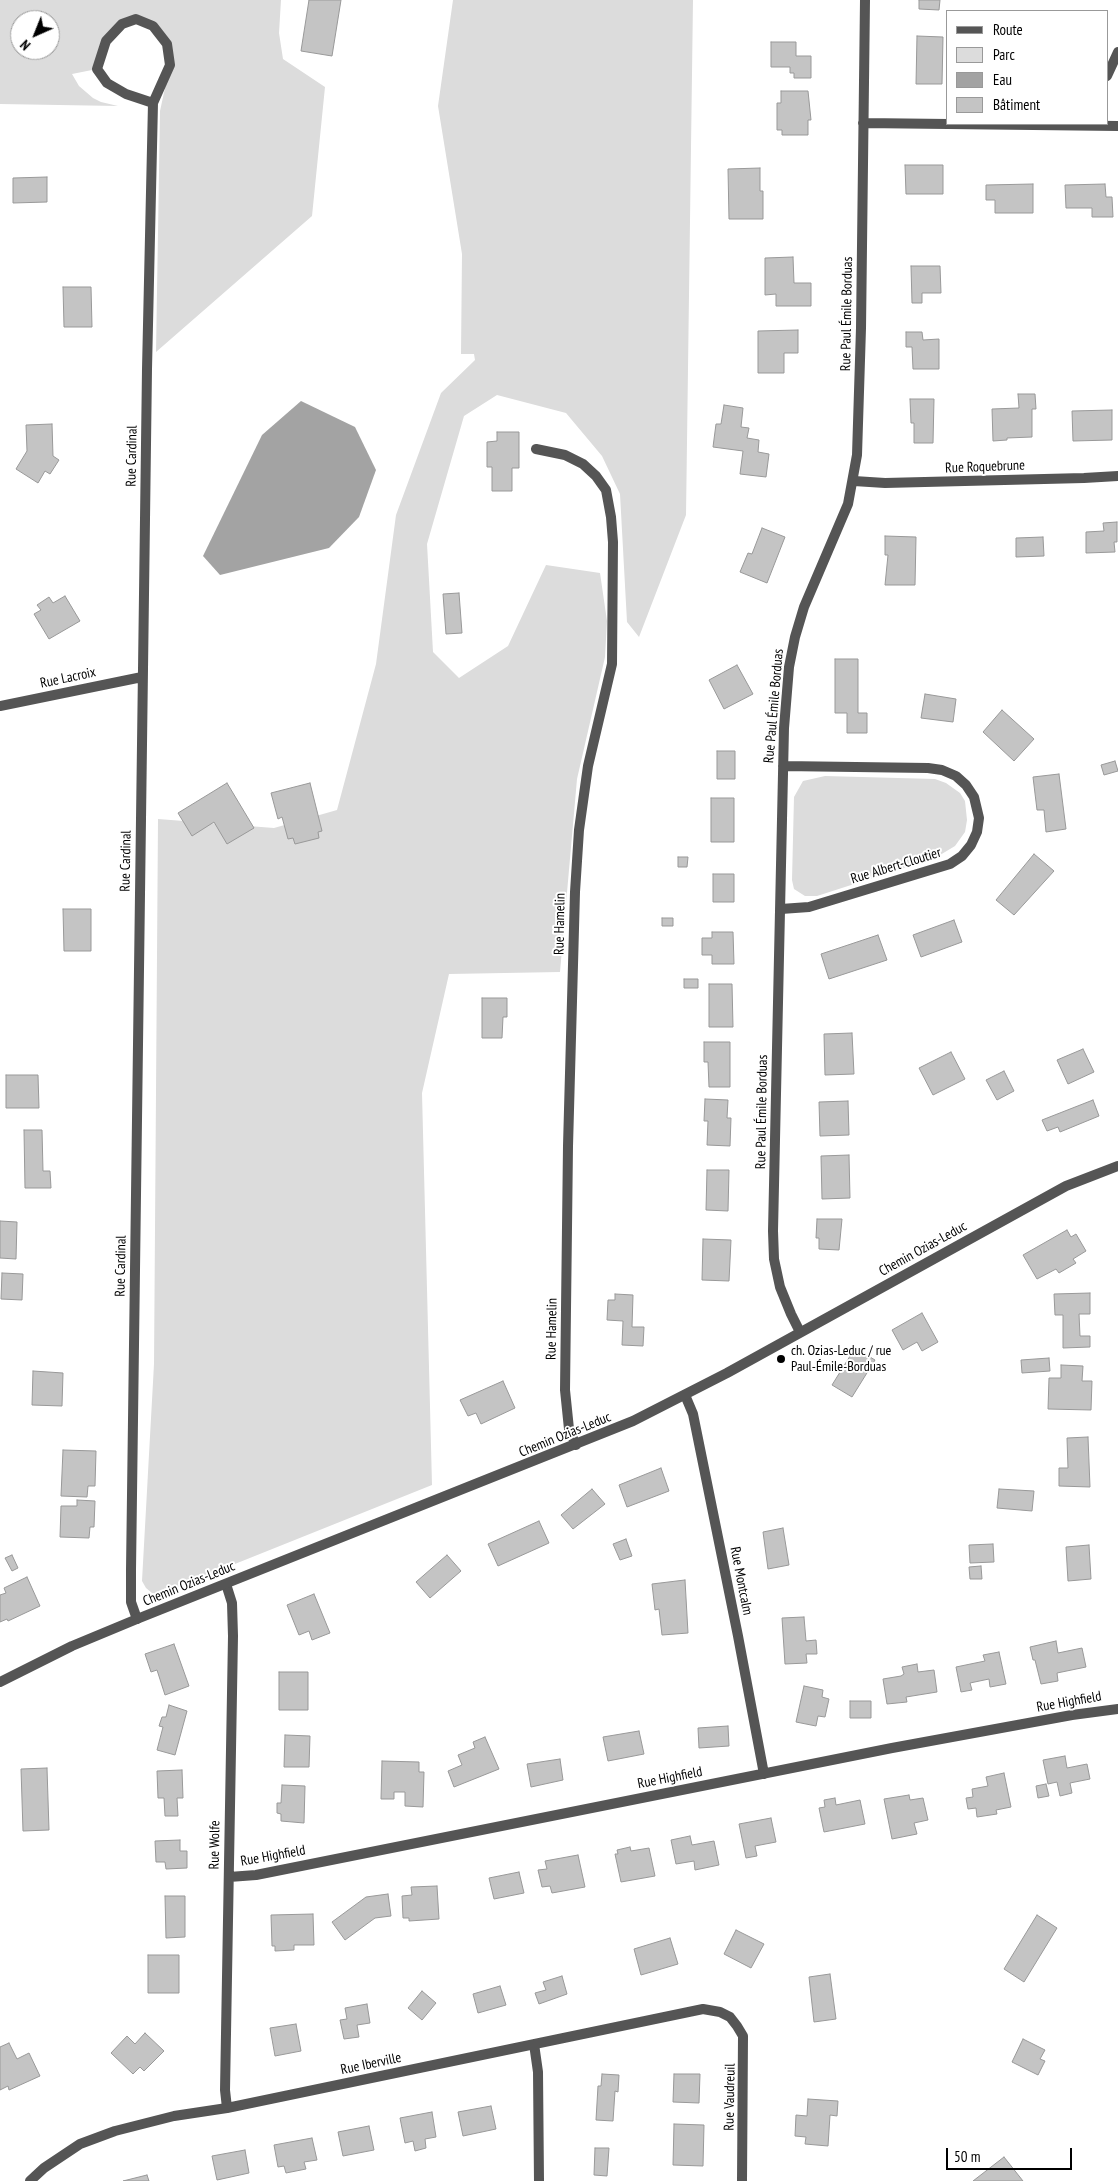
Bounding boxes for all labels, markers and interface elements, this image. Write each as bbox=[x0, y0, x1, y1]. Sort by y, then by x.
north arrow bbox=[10, 10, 60, 60]
legend bbox=[946, 10, 1108, 125]
text: Route bbox=[993, 20, 1023, 39]
text: N bbox=[16, 36, 34, 54]
text: Parc bbox=[993, 45, 1015, 64]
text: Eau bbox=[993, 70, 1012, 89]
text: Bâtiment bbox=[993, 95, 1040, 114]
street label: Rue Paul Émile Borduas bbox=[838, 257, 856, 371]
street label: Rue Cardinal bbox=[123, 425, 141, 487]
street label: Rue Roquebrune bbox=[945, 457, 1025, 477]
street label: Rue Paul Émile Borduas bbox=[761, 648, 787, 764]
street label: Rue Lacroix bbox=[39, 664, 97, 692]
street label: Rue Cardinal bbox=[117, 830, 135, 892]
street label: Rue Albert-Cloutier bbox=[849, 844, 943, 888]
street label: Rue Hamelin bbox=[551, 893, 569, 955]
street label: Rue Paul Émile Borduas bbox=[753, 1055, 771, 1169]
street label: Chemin Ozias-Leduc bbox=[876, 1218, 970, 1280]
street label: Rue Cardinal bbox=[112, 1235, 130, 1297]
street label: Rue Hamelin bbox=[543, 1298, 561, 1360]
place label: ch. Ozias-Leduc / rue Paul-Émile-Borduas bbox=[791, 1343, 891, 1375]
marker: ch. Ozias-Leduc / rue Paul-Émile-Borduas bbox=[775, 1353, 787, 1365]
street label: Chemin Ozias-Leduc bbox=[517, 1409, 613, 1461]
street label: Rue Montcalm bbox=[726, 1545, 756, 1617]
street label: Chemin Ozias-Leduc bbox=[141, 1558, 237, 1610]
street label: Rue Highfield bbox=[1035, 1688, 1103, 1716]
street label: Rue Highfield bbox=[636, 1764, 704, 1792]
street label: Rue Wolfe bbox=[206, 1820, 224, 1870]
street label: Rue Highfield bbox=[239, 1842, 307, 1870]
street label: Rue Iberville bbox=[339, 2049, 403, 2079]
street label: Rue Vaudreuil bbox=[721, 2063, 739, 2131]
scale bar bbox=[948, 2138, 1074, 2170]
text: 50 m bbox=[954, 2147, 980, 2166]

